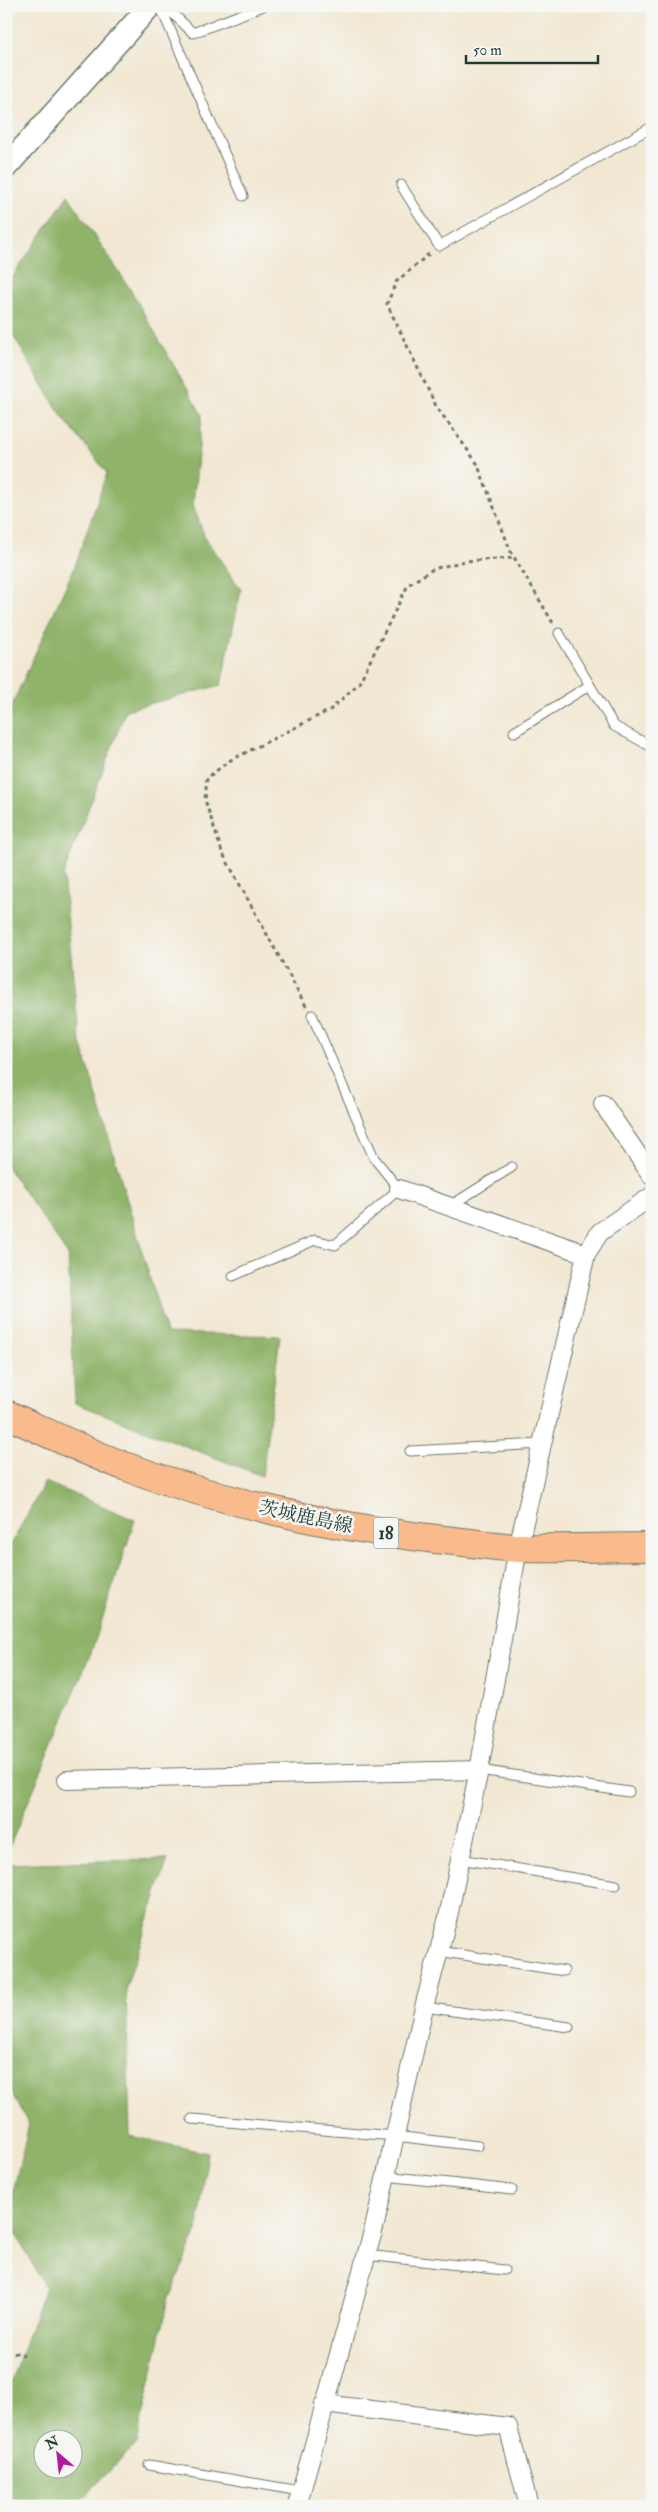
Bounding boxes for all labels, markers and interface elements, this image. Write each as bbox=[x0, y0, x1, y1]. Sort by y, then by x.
scale bar bbox=[466, 32, 598, 64]
text: 50 m bbox=[473, 41, 502, 60]
street label: 茨城鹿島線 bbox=[257, 1495, 355, 1539]
road number: 18 bbox=[374, 1518, 398, 1549]
north arrow bbox=[32, 2430, 82, 2480]
text: N bbox=[42, 2432, 62, 2454]

